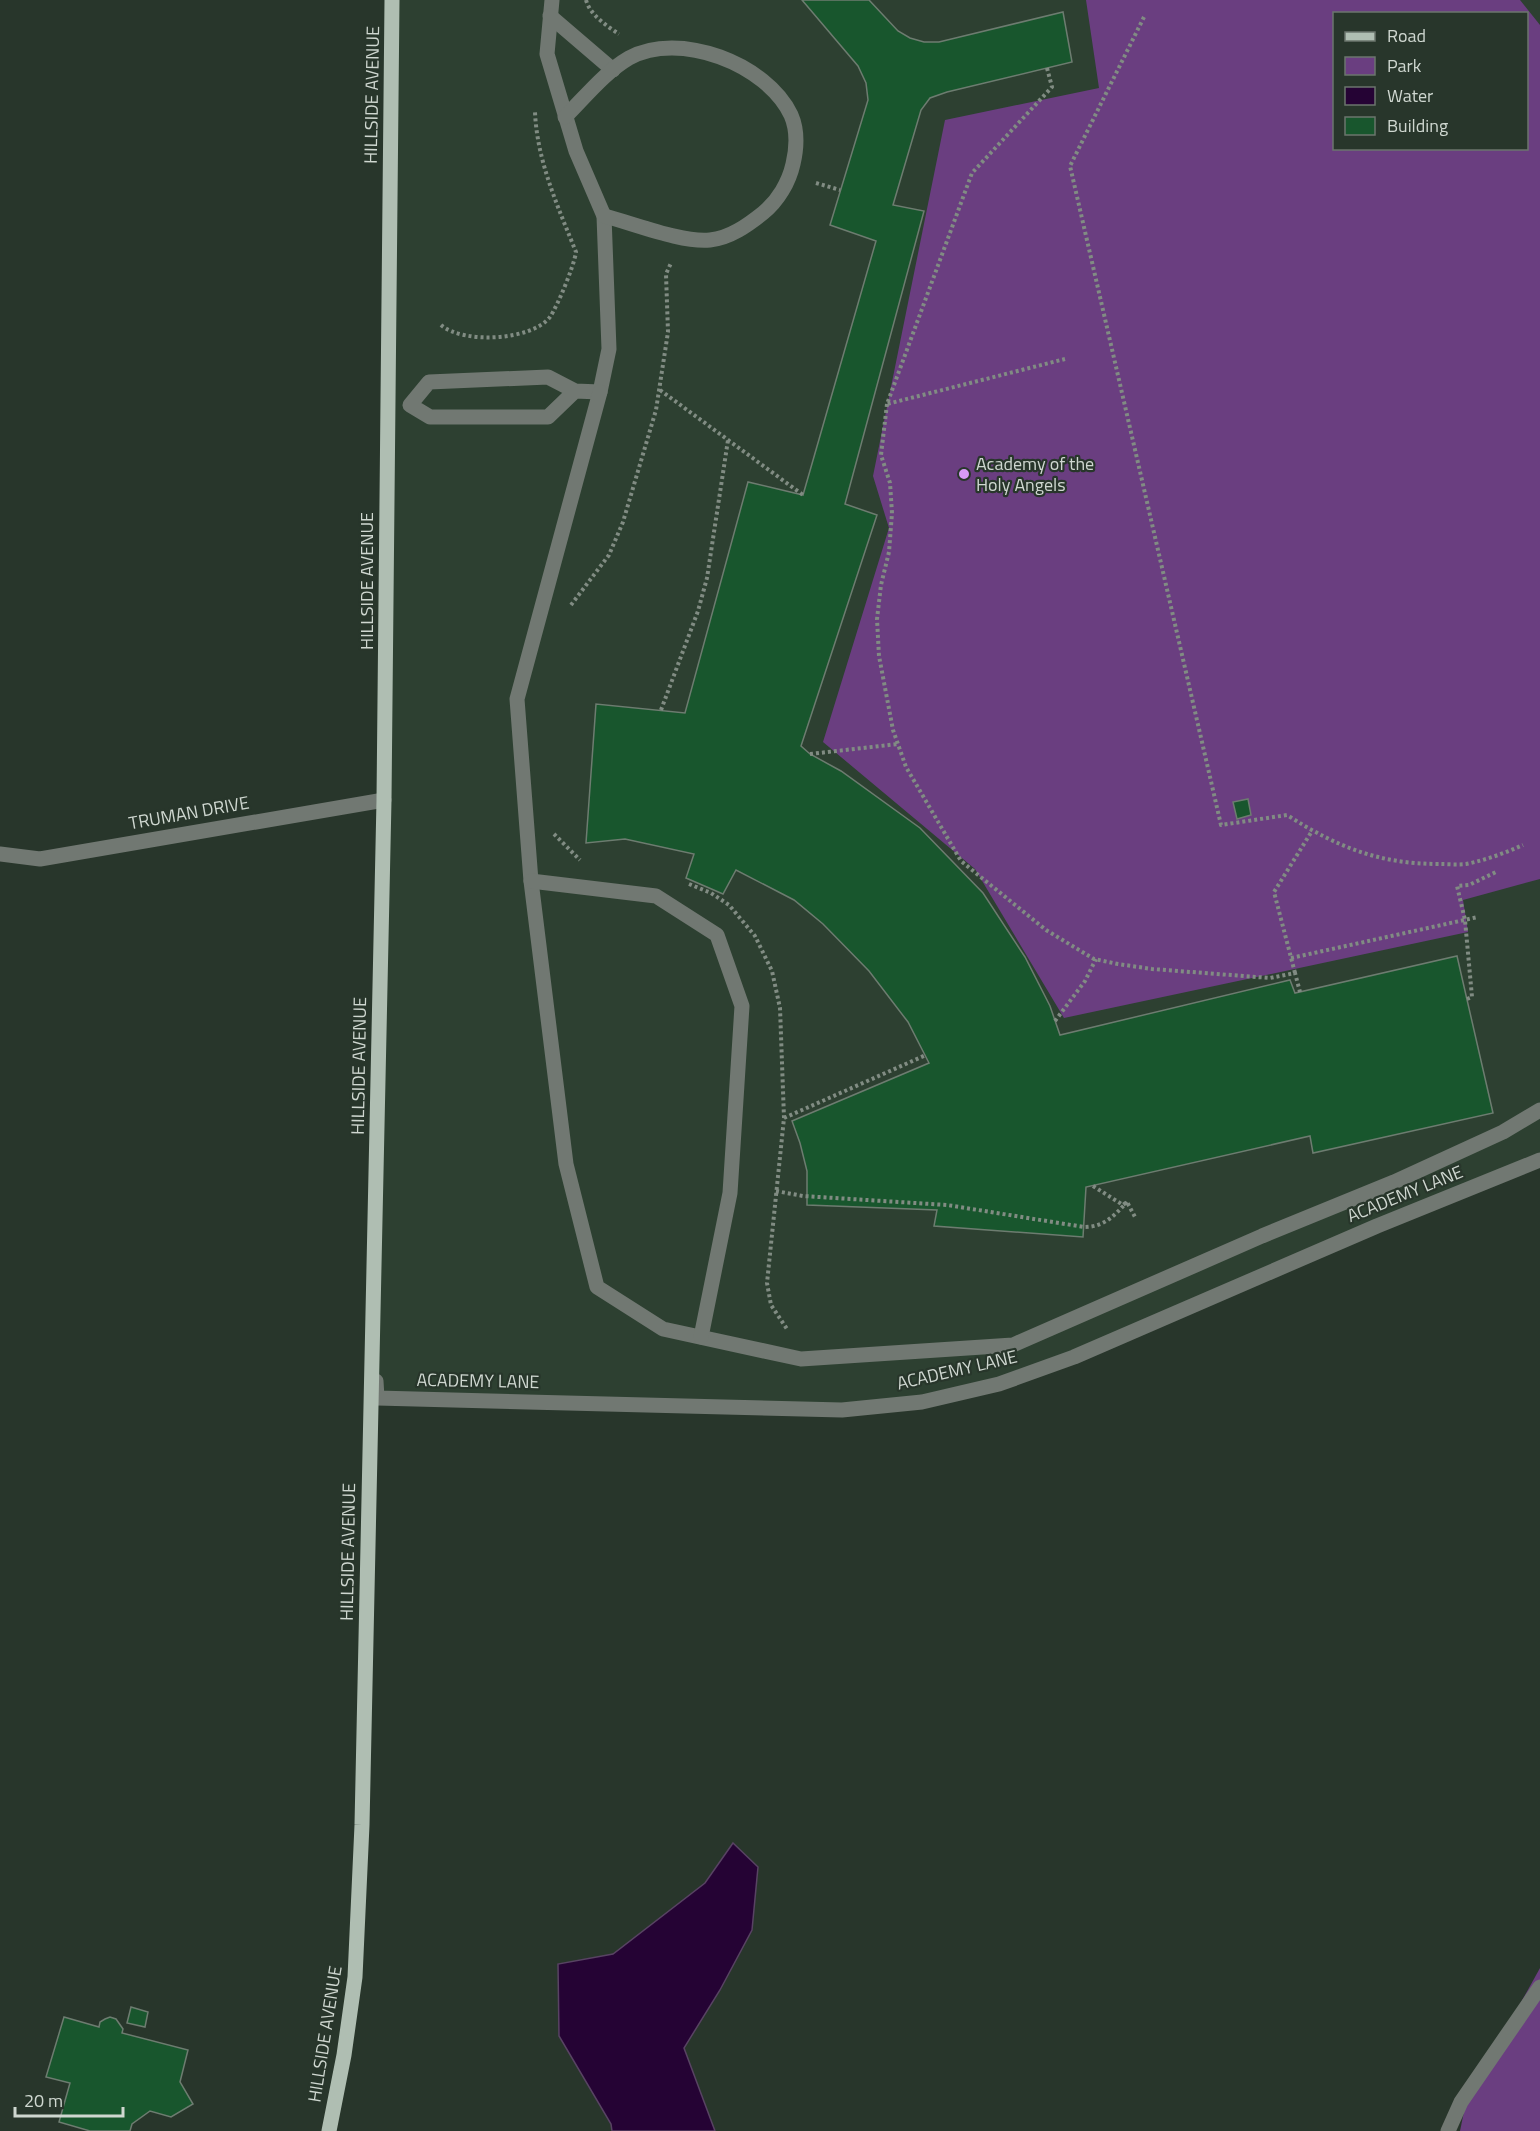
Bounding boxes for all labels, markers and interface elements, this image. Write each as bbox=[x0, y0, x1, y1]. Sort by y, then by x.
legend bbox=[1333, 12, 1528, 150]
text: Road bbox=[1387, 22, 1426, 49]
street label: HILLSIDE AVENUE bbox=[357, 26, 386, 164]
text: Park bbox=[1387, 52, 1422, 79]
text: Water bbox=[1387, 82, 1433, 109]
text: Building bbox=[1387, 112, 1448, 139]
place label: Academy of the Holy Angels bbox=[976, 450, 1094, 498]
marker: Academy of the Holy Angels bbox=[957, 467, 971, 481]
street label: HILLSIDE AVENUE bbox=[353, 512, 380, 650]
street label: TRUMAN DRIVE bbox=[127, 789, 251, 836]
street label: HILLSIDE AVENUE bbox=[344, 997, 373, 1135]
street label: ACADEMY LANE bbox=[1343, 1158, 1467, 1229]
street label: ACADEMY LANE bbox=[894, 1343, 1020, 1396]
street label: ACADEMY LANE bbox=[416, 1366, 540, 1395]
street label: HILLSIDE AVENUE bbox=[333, 1483, 362, 1621]
street label: HILLSIDE AVENUE bbox=[300, 1964, 349, 2104]
scale bar bbox=[15, 2080, 123, 2118]
text: 20 m bbox=[24, 2087, 63, 2114]

